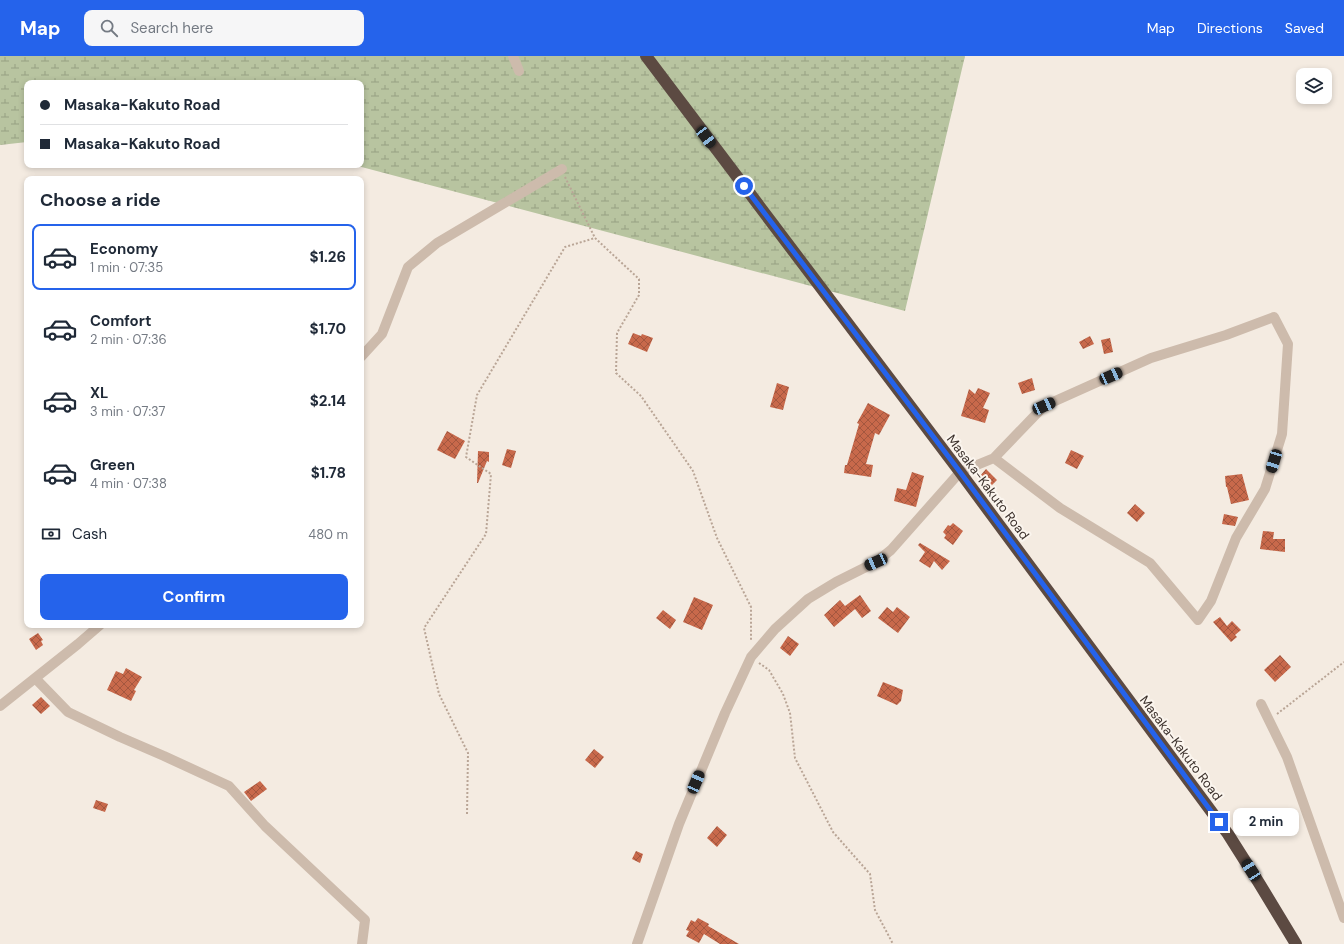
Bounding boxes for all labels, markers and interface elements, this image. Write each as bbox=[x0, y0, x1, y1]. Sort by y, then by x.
search box bbox=[84, 10, 364, 46]
text: Map bbox=[20, 16, 60, 41]
icon: search bbox=[98, 17, 120, 39]
text: Search here bbox=[130, 18, 213, 38]
text: Map bbox=[1147, 19, 1175, 37]
text: Directions bbox=[1197, 19, 1263, 37]
text: Saved bbox=[1285, 19, 1324, 37]
map controls bbox=[1296, 68, 1332, 104]
button: layers bbox=[1296, 68, 1332, 104]
text: Masaka-Kakuto Road bbox=[64, 95, 220, 115]
car bbox=[694, 124, 718, 150]
text: Masaka-Kakuto Road bbox=[64, 134, 220, 154]
route start bbox=[735, 177, 753, 195]
text: Choose a ride bbox=[40, 188, 161, 212]
icon: car bbox=[42, 239, 78, 275]
text: Economy bbox=[90, 239, 158, 259]
text: $1.26 bbox=[310, 247, 346, 267]
text: 1 min · 07:35 bbox=[90, 259, 163, 276]
icon: car bbox=[42, 311, 78, 347]
text: Comfort bbox=[90, 311, 151, 331]
text: $1.70 bbox=[310, 319, 346, 339]
text: 2 min · 07:36 bbox=[90, 331, 167, 348]
car bbox=[1098, 366, 1124, 386]
icon: car bbox=[42, 383, 78, 419]
text: XL bbox=[90, 383, 108, 403]
text: $2.14 bbox=[310, 391, 346, 411]
car bbox=[1031, 396, 1057, 416]
text: 3 min · 07:37 bbox=[90, 403, 165, 420]
street label: Masaka-Kakuto Road bbox=[943, 431, 1033, 543]
car bbox=[1265, 448, 1283, 474]
icon: car bbox=[42, 455, 78, 491]
text: Green bbox=[90, 455, 135, 475]
text: $1.78 bbox=[311, 463, 346, 483]
text: 4 min · 07:38 bbox=[90, 475, 167, 492]
icon: cash bbox=[40, 523, 62, 545]
text: Cash bbox=[72, 524, 107, 544]
text: 480 m bbox=[308, 526, 348, 543]
car bbox=[863, 552, 889, 572]
button: Confirm bbox=[40, 574, 348, 620]
street label: Masaka-Kakuto Road bbox=[1136, 692, 1226, 804]
car bbox=[686, 769, 706, 795]
callout: 2 min bbox=[1233, 808, 1299, 836]
route end bbox=[1210, 813, 1228, 831]
text: 2 min bbox=[1249, 813, 1283, 830]
car bbox=[1239, 857, 1263, 883]

